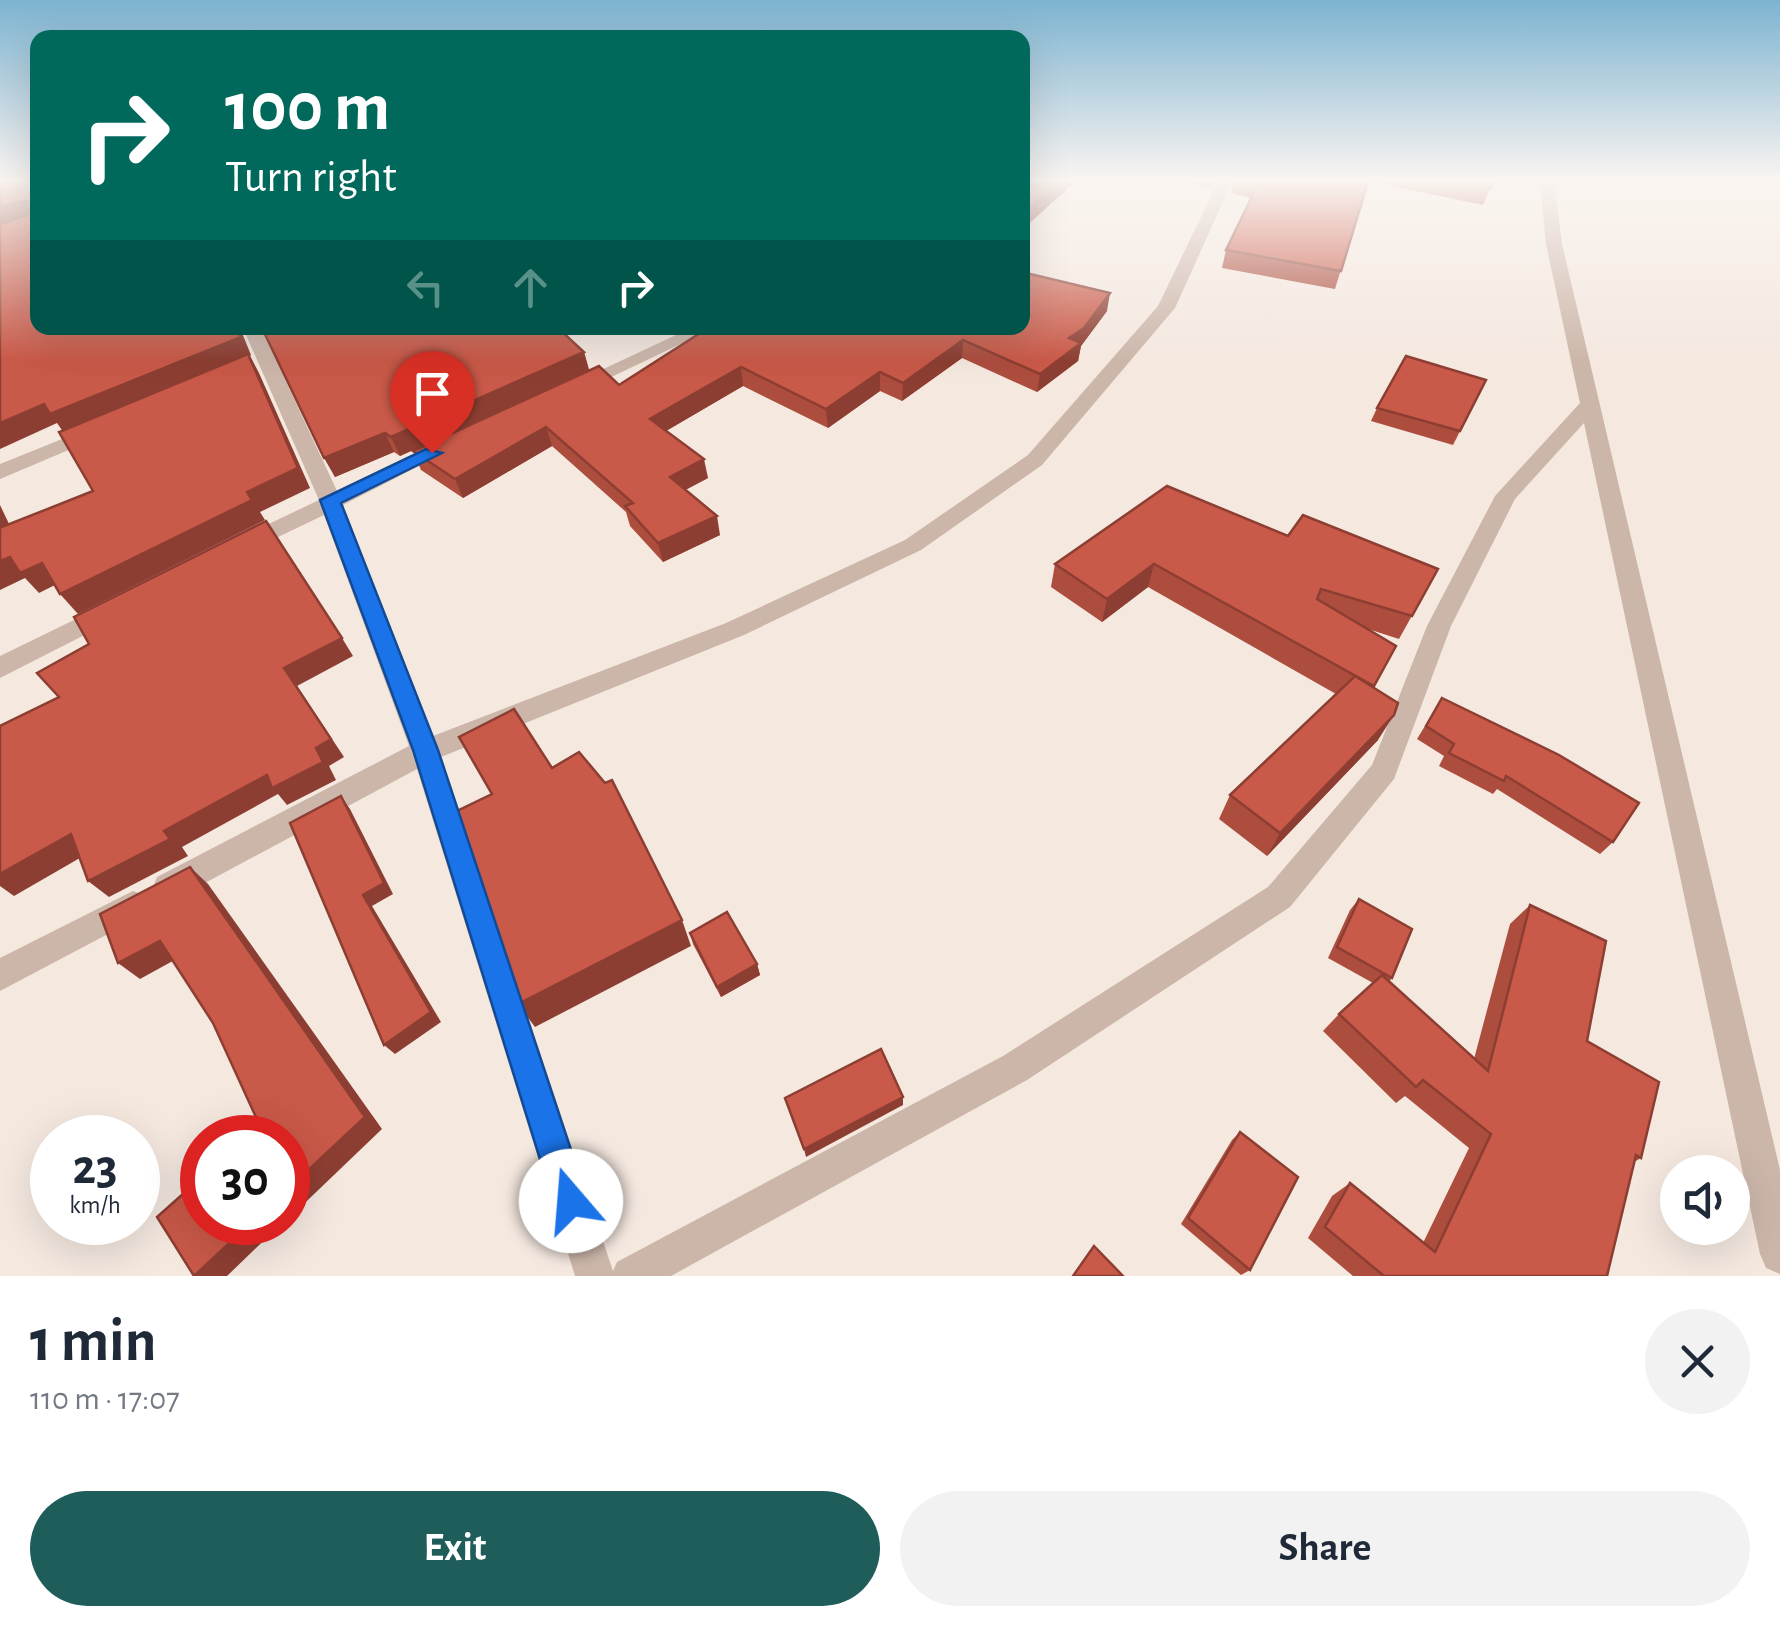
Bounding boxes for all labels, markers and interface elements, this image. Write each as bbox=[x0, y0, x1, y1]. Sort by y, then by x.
icon: right bbox=[60, 70, 190, 200]
text: 100 m bbox=[225, 73, 390, 143]
text: Turn right bbox=[225, 155, 397, 200]
icon: left bbox=[398, 260, 453, 315]
icon: ahead bbox=[503, 260, 558, 315]
icon: right bbox=[608, 260, 663, 315]
pin bbox=[390, 351, 475, 454]
icon: arrive bbox=[405, 366, 460, 421]
speed limit sign: 30 bbox=[180, 1115, 310, 1245]
text: 23 bbox=[72, 1143, 118, 1193]
position arrow bbox=[519, 1149, 623, 1253]
map controls bbox=[1660, 1155, 1750, 1245]
button: sound bbox=[1660, 1155, 1750, 1245]
text: km/h bbox=[69, 1193, 121, 1218]
button: close bbox=[1645, 1309, 1750, 1414]
text: 1 min bbox=[30, 1312, 156, 1372]
text: 110 m · 17:07 bbox=[30, 1383, 180, 1415]
button: Exit bbox=[30, 1491, 880, 1606]
button: Share bbox=[900, 1491, 1750, 1606]

